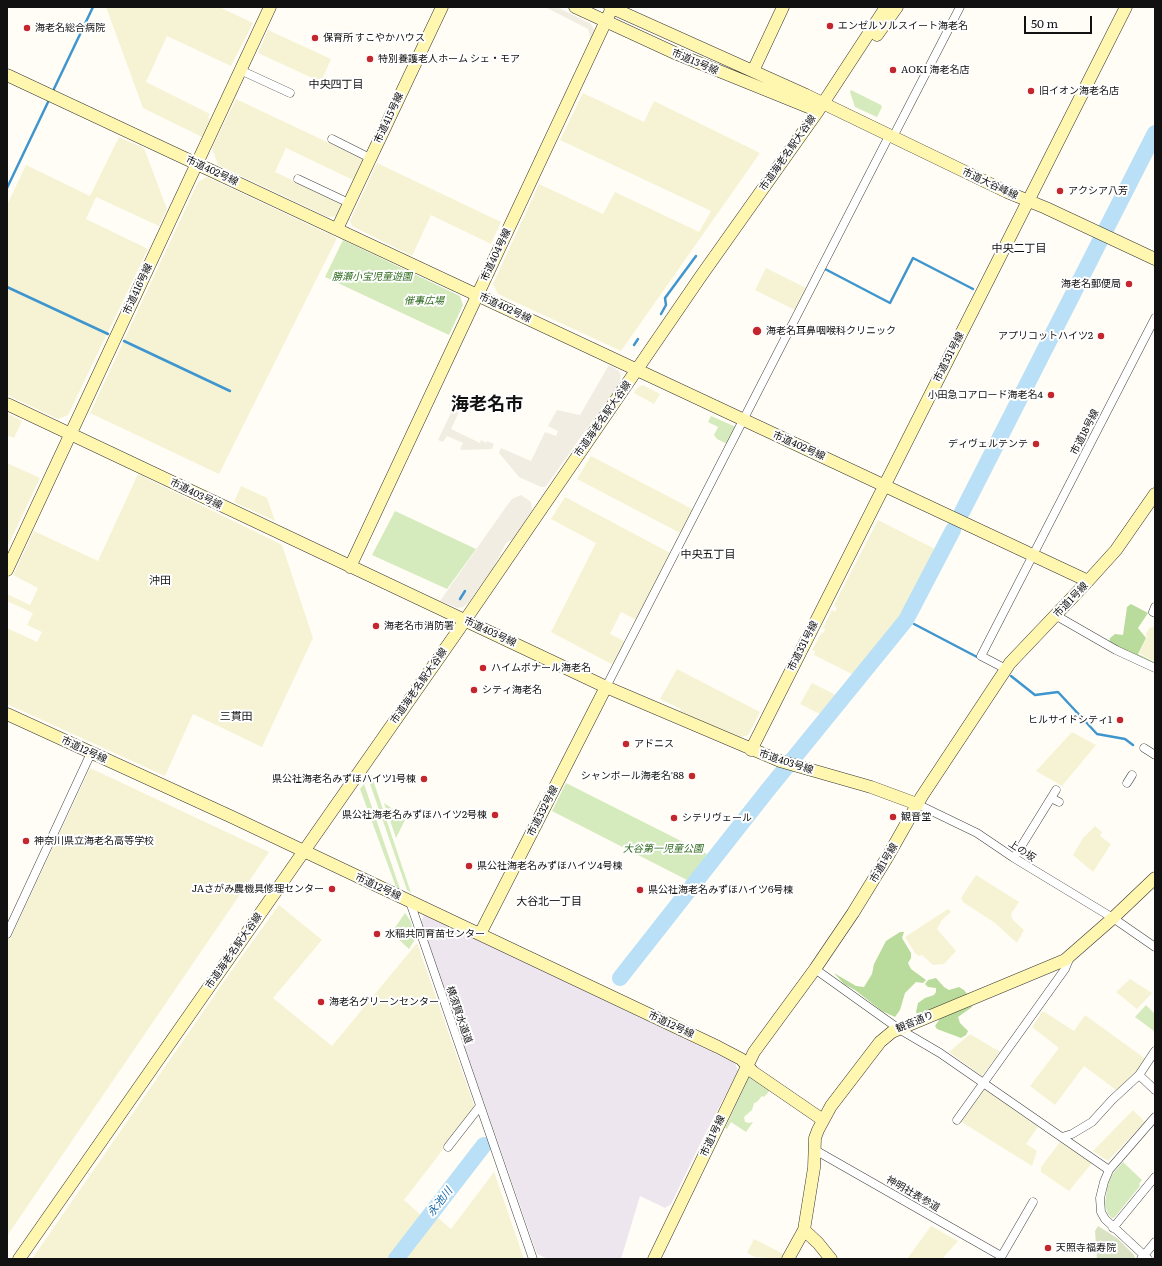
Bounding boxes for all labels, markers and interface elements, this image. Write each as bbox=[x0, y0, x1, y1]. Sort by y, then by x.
scale bar bbox=[1026, 8, 1094, 34]
text: 50 m bbox=[1031, 14, 1058, 32]
place label: エンゼルソルスイート海老名 bbox=[838, 20, 968, 32]
marker: エンゼルソルスイート海老名 bbox=[825, 21, 835, 31]
place label: 海老名総合病院 bbox=[35, 22, 105, 34]
marker: 海老名総合病院 bbox=[22, 23, 32, 33]
place label: 保育所 すこやかハウス bbox=[323, 32, 425, 44]
marker: 保育所 すこやかハウス bbox=[310, 33, 320, 43]
street label: 市道13号線 bbox=[670, 47, 720, 77]
place label: 特別養護老人ホーム シェ・モア bbox=[378, 53, 520, 65]
marker: 特別養護老人ホーム シェ・モア bbox=[365, 54, 375, 64]
place label: AOKI 海老名店 bbox=[901, 64, 969, 76]
marker: AOKI 海老名店 bbox=[888, 65, 898, 75]
district label: 中央四丁目 bbox=[309, 78, 363, 92]
place label: 旧イオン海老名店 bbox=[1039, 85, 1119, 97]
marker: 旧イオン海老名店 bbox=[1026, 86, 1036, 96]
street label: 市道415号線 bbox=[372, 91, 406, 145]
street label: 市道海老名駅大谷線 bbox=[757, 113, 819, 193]
street label: 市道402号線 bbox=[184, 154, 240, 188]
street label: 市道大谷峰線 bbox=[960, 166, 1020, 202]
place label: アクシア八芳 bbox=[1068, 185, 1128, 197]
marker: アクシア八芳 bbox=[1055, 186, 1065, 196]
street label: 市道404号線 bbox=[479, 227, 513, 283]
district label: 中央二丁目 bbox=[992, 242, 1046, 256]
street label: 市道416号線 bbox=[121, 262, 155, 316]
park label: 勝瀬小宝児童遊園 bbox=[332, 271, 412, 283]
place label: 海老名郵便局 bbox=[1061, 278, 1121, 290]
marker: 海老名郵便局 bbox=[1124, 279, 1134, 289]
street label: 市道402号線 bbox=[477, 291, 533, 325]
park label: 催事広場 bbox=[404, 295, 444, 307]
marker: 海老名耳鼻咽喉科クリニック bbox=[751, 325, 763, 337]
place label: 海老名耳鼻咽喉科クリニック bbox=[766, 325, 896, 337]
street label: 市道331号線 bbox=[931, 330, 967, 384]
place label: アプリコットハイツ2 bbox=[998, 330, 1093, 342]
marker: アプリコットハイツ2 bbox=[1096, 331, 1106, 341]
street label: 市道海老名駅大谷線 bbox=[572, 379, 634, 459]
place label: 小田急コアロード海老名4 bbox=[927, 389, 1043, 401]
marker: 小田急コアロード海老名4 bbox=[1046, 390, 1056, 400]
district label: 海老名市 bbox=[451, 394, 523, 416]
street label: 市道18号線 bbox=[1068, 407, 1102, 457]
street label: 市道402号線 bbox=[771, 429, 827, 463]
place label: ディヴェルテンテ bbox=[948, 438, 1028, 450]
marker: ディヴェルテンテ bbox=[1031, 439, 1041, 449]
street label: 市道403号線 bbox=[168, 476, 224, 512]
district label: 中央五丁目 bbox=[681, 548, 735, 562]
district label: 沖田 bbox=[149, 574, 171, 588]
street label: 市道1号線 bbox=[1051, 580, 1091, 620]
street label: 市道403号線 bbox=[462, 615, 518, 649]
street label: 市道331号線 bbox=[785, 619, 821, 673]
place label: 海老名市消防署 bbox=[384, 620, 454, 632]
marker: 海老名市消防署 bbox=[371, 621, 381, 631]
street label: 市道海老名駅大谷線 bbox=[388, 646, 450, 726]
place label: ハイムボナール海老名 bbox=[491, 662, 591, 674]
marker: ハイムボナール海老名 bbox=[478, 663, 488, 673]
place label: シティ海老名 bbox=[482, 684, 542, 696]
marker: シティ海老名 bbox=[469, 685, 479, 695]
district label: 三貫田 bbox=[220, 710, 252, 724]
place label: ヒルサイドシティ1 bbox=[1028, 714, 1112, 726]
marker: ヒルサイドシティ1 bbox=[1115, 715, 1125, 725]
street label: 市道12号線 bbox=[59, 734, 109, 766]
place label: アドニス bbox=[634, 738, 674, 750]
marker: アドニス bbox=[621, 739, 631, 749]
street label: 市道403号線 bbox=[757, 748, 815, 776]
place label: シャンポール海老名'88 bbox=[581, 770, 684, 782]
marker: シャンポール海老名'88 bbox=[687, 771, 697, 781]
place label: 県公社海老名みずほハイツ1号棟 bbox=[272, 773, 416, 785]
marker: 県公社海老名みずほハイツ1号棟 bbox=[419, 774, 429, 784]
street label: 市道332号線 bbox=[525, 784, 561, 838]
place label: 県公社海老名みずほハイツ2号棟 bbox=[342, 809, 487, 821]
marker: 県公社海老名みずほハイツ2号棟 bbox=[490, 810, 500, 820]
place label: 観音堂 bbox=[901, 811, 931, 823]
place label: シテリヴェール bbox=[682, 812, 752, 824]
marker: 観音堂 bbox=[888, 812, 898, 822]
marker: シテリヴェール bbox=[669, 813, 679, 823]
place label: 神奈川県立海老名高等学校 bbox=[34, 835, 154, 847]
marker: 神奈川県立海老名高等学校 bbox=[21, 836, 31, 846]
street label: 上の坂 bbox=[1006, 838, 1038, 864]
street label: 市道1号線 bbox=[868, 841, 900, 885]
park label: 大谷第一児童公園 bbox=[623, 843, 703, 855]
place label: 県公社海老名みずほハイツ4号棟 bbox=[477, 860, 623, 872]
marker: 県公社海老名みずほハイツ4号棟 bbox=[464, 861, 474, 871]
street label: 市道12号線 bbox=[353, 871, 403, 903]
place label: JAさがみ農機具修理センター bbox=[192, 883, 324, 895]
marker: JAさがみ農機具修理センター bbox=[327, 884, 337, 894]
place label: 県公社海老名みずほハイツ6号棟 bbox=[648, 884, 793, 896]
marker: 県公社海老名みずほハイツ6号棟 bbox=[635, 885, 645, 895]
district label: 大谷北一丁目 bbox=[516, 895, 582, 909]
street label: 市道海老名駅大谷線 bbox=[203, 911, 265, 991]
place label: 水稲共同育苗センター bbox=[385, 928, 485, 940]
marker: 水稲共同育苗センター bbox=[372, 929, 382, 939]
street label: 横須賀水道道 bbox=[444, 985, 474, 1045]
place label: 海老名グリーンセンター bbox=[329, 996, 439, 1008]
marker: 海老名グリーンセンター bbox=[316, 997, 326, 1007]
street label: 市道12号線 bbox=[646, 1009, 696, 1041]
street label: 観音通り bbox=[894, 1009, 936, 1035]
street label: 市道1号線 bbox=[698, 1113, 728, 1159]
street label: 神明社表参道 bbox=[884, 1174, 942, 1214]
water label: 永池川 bbox=[425, 1185, 455, 1219]
place label: 天照寺福寿院 bbox=[1056, 1242, 1116, 1254]
marker: 天照寺福寿院 bbox=[1043, 1243, 1053, 1253]

